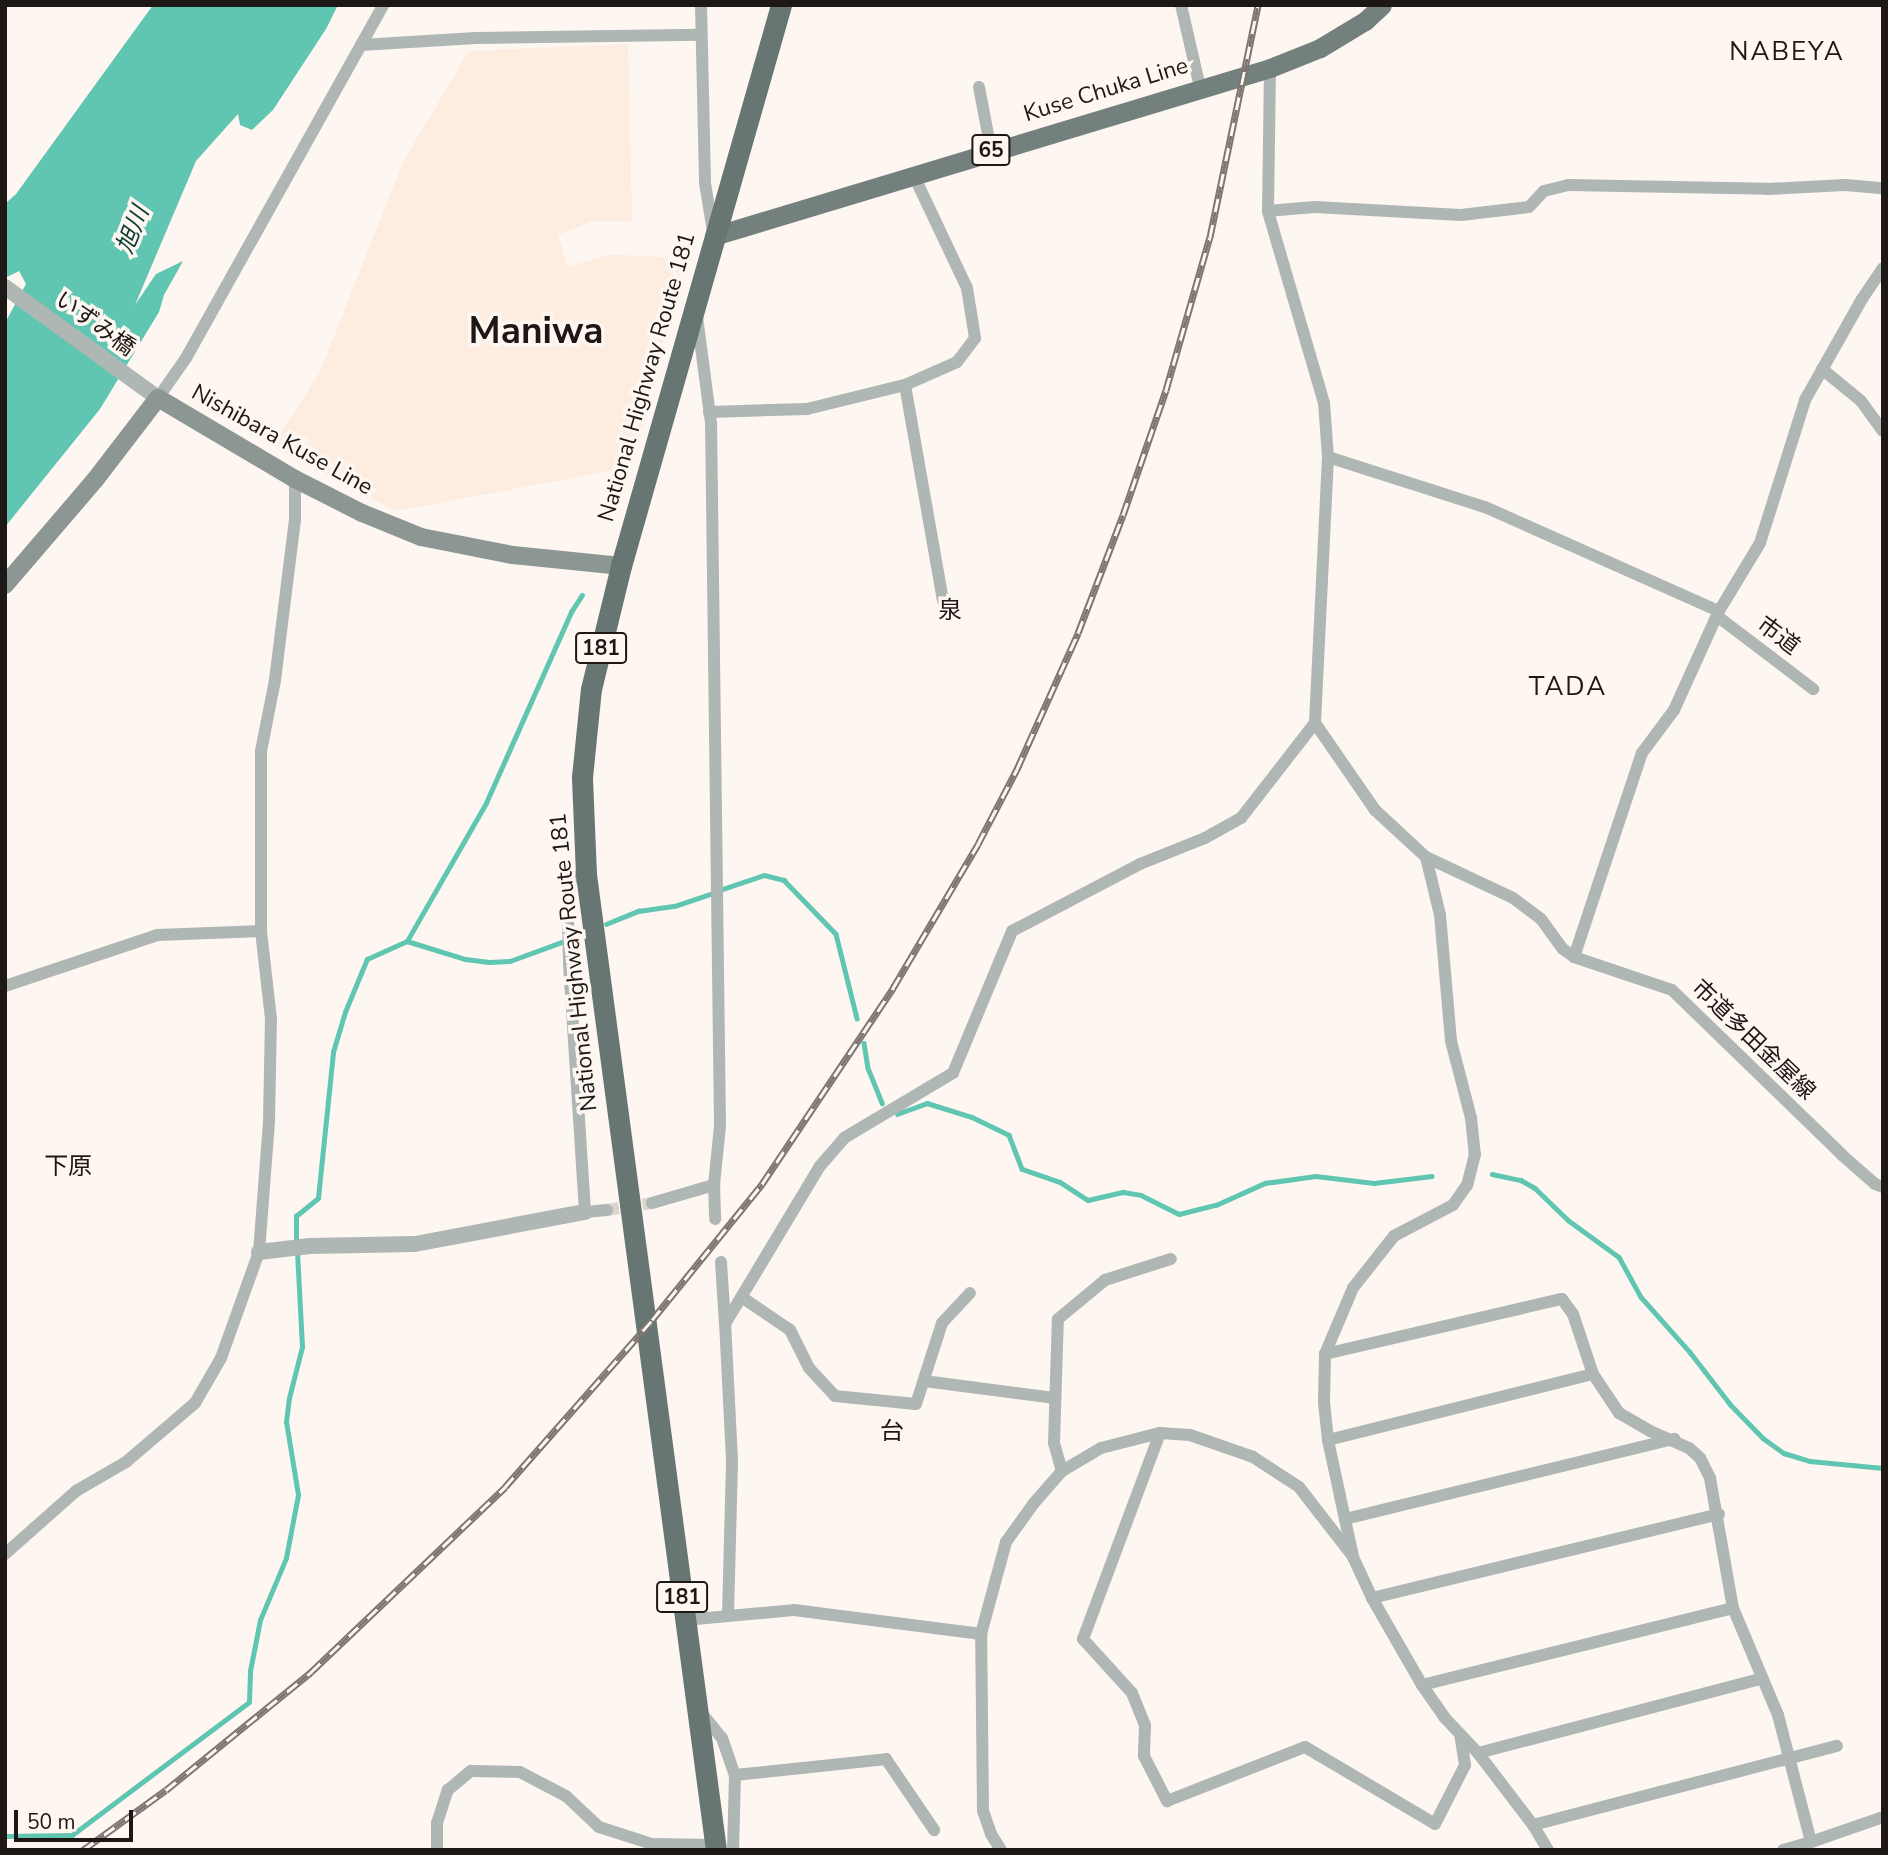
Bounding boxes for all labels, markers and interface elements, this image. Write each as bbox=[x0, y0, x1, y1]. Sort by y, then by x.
district label: NABEYA bbox=[1730, 36, 1844, 68]
street label: Kuse Chuka Line bbox=[1021, 52, 1191, 128]
road number: 65 bbox=[970, 132, 1012, 168]
water label: 旭川 bbox=[111, 202, 155, 258]
street label: National Highway Route 181 bbox=[592, 229, 702, 525]
street label: いずみ橋 bbox=[50, 286, 140, 362]
district label: Maniwa bbox=[469, 309, 603, 353]
street label: Nishibara Kuse Line bbox=[187, 379, 377, 501]
district label: 泉 bbox=[938, 597, 962, 625]
street label: 市道 bbox=[1751, 611, 1805, 661]
road number: 181 bbox=[575, 630, 627, 666]
district label: TADA bbox=[1529, 671, 1607, 703]
street label: National Highway Route 181 bbox=[545, 811, 603, 1113]
street label: 市道多田金屋線 bbox=[1686, 974, 1820, 1106]
district label: 下原 bbox=[44, 1153, 92, 1181]
district label: 台 bbox=[880, 1418, 904, 1446]
road number: 181 bbox=[656, 1580, 708, 1614]
scale bar bbox=[18, 1796, 136, 1840]
text: 50 m bbox=[27, 1808, 76, 1836]

